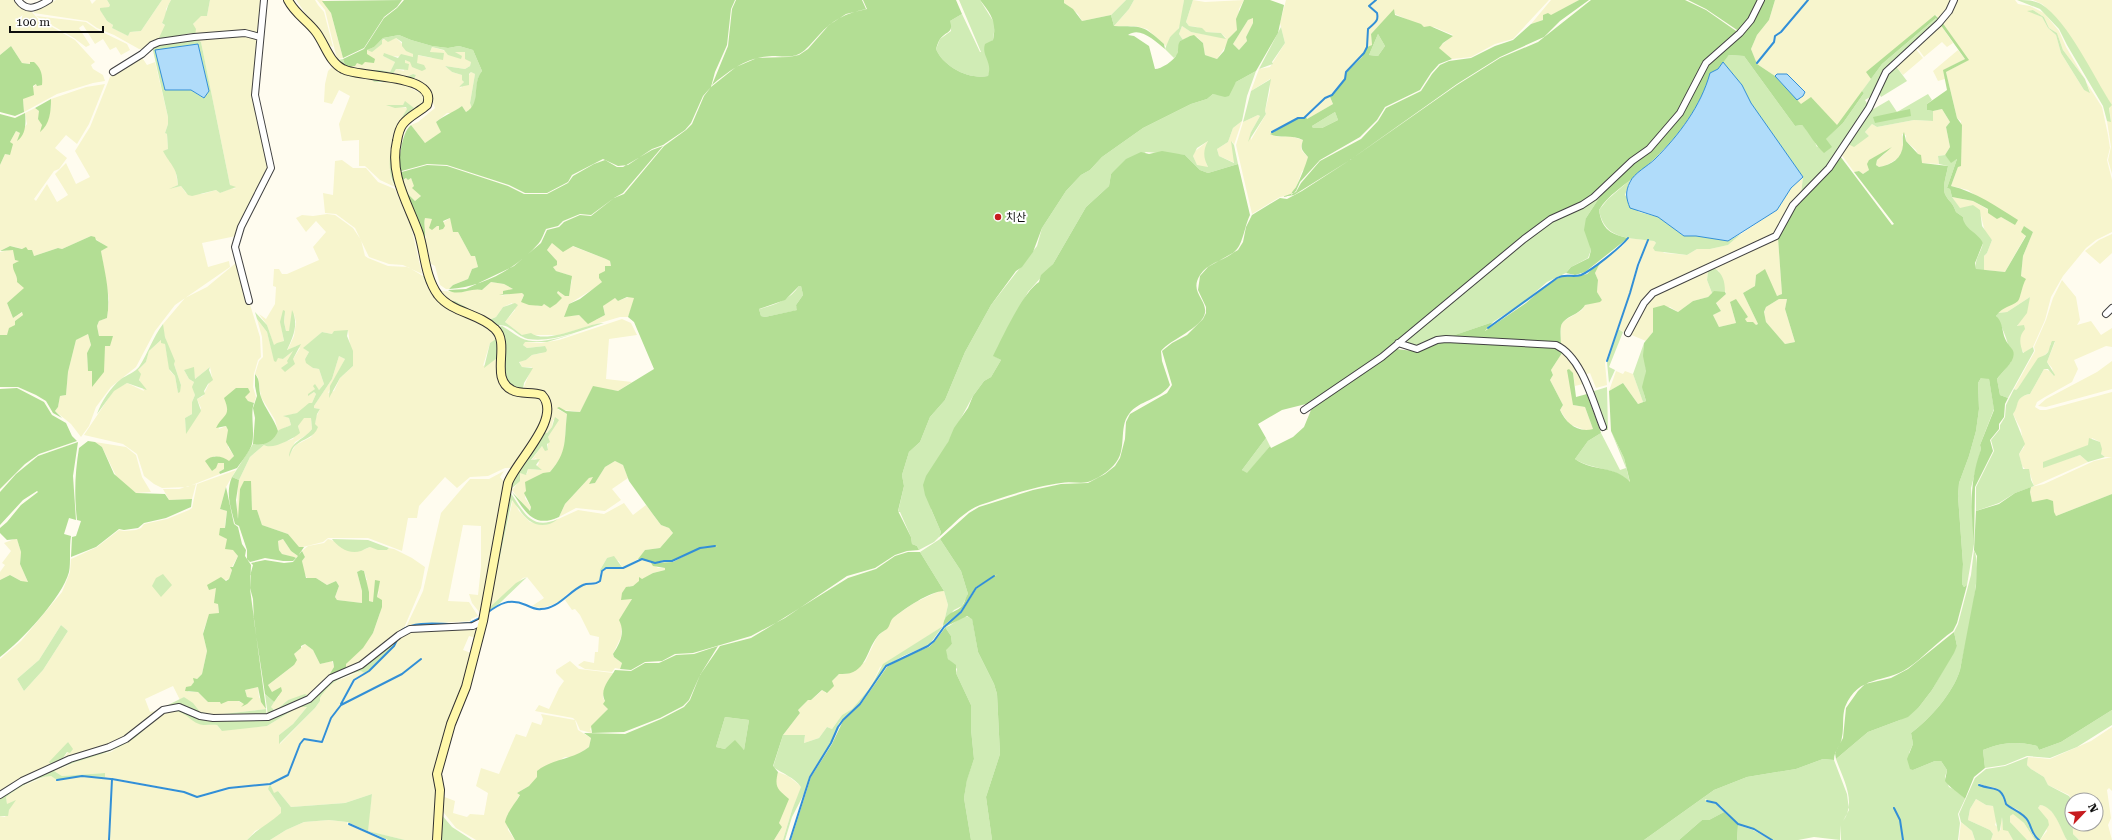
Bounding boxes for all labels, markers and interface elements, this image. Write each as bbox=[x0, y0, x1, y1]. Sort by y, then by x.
scale bar bbox=[10, 8, 103, 34]
text: 100 m bbox=[16, 15, 50, 29]
place label: 치산 bbox=[1006, 211, 1026, 224]
marker: 치산 bbox=[993, 212, 1003, 222]
north arrow bbox=[2064, 792, 2104, 832]
text: N bbox=[2085, 801, 2101, 815]

